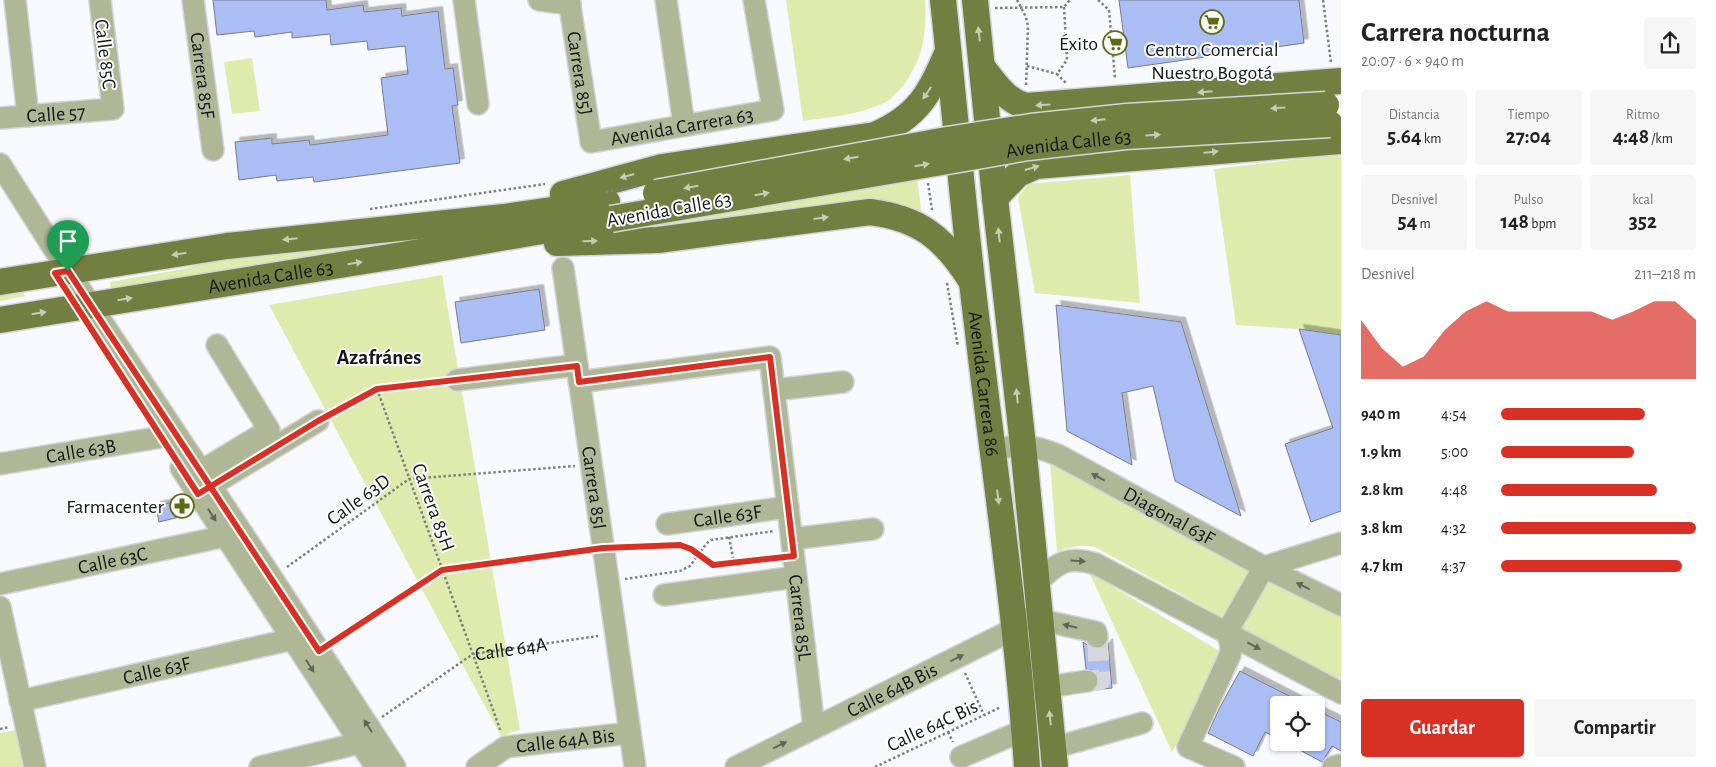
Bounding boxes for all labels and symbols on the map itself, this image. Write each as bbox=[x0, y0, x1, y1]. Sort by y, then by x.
supermarket icon: Centro Comercial Nuestro Bogotá bbox=[1199, 9, 1225, 35]
street label: Calle 85C bbox=[91, 18, 119, 90]
one-way arrow bbox=[975, 25, 983, 41]
street label: Carrera 85J bbox=[563, 30, 596, 117]
supermarket icon: Éxito bbox=[1102, 30, 1128, 56]
street label: Carrera 85F bbox=[186, 31, 218, 120]
place label: Éxito bbox=[1059, 33, 1098, 54]
place label: Centro Comercial Nuestro Bogotá bbox=[1145, 40, 1279, 83]
one-way arrow bbox=[923, 86, 932, 100]
one-way arrow bbox=[1197, 88, 1213, 96]
street label: Calle 57 bbox=[26, 102, 86, 127]
one-way arrow bbox=[1035, 102, 1051, 110]
one-way arrow bbox=[1270, 104, 1286, 112]
street label: Avenida Carrera 63 bbox=[609, 105, 755, 149]
one-way arrow bbox=[1090, 116, 1106, 124]
street label: Avenida Calle 63 bbox=[1004, 127, 1132, 162]
one-way arrow bbox=[1145, 130, 1161, 138]
one-way arrow bbox=[1203, 148, 1219, 156]
one-way arrow bbox=[843, 154, 859, 162]
one-way arrow bbox=[915, 161, 931, 169]
one-way arrow bbox=[1024, 164, 1040, 172]
one-way arrow bbox=[619, 173, 634, 181]
one-way arrow bbox=[684, 183, 699, 191]
street label: Avenida Calle 63 bbox=[605, 189, 733, 231]
one-way arrow bbox=[755, 189, 771, 197]
one-way arrow bbox=[813, 213, 829, 221]
pin bbox=[47, 220, 89, 271]
one-way arrow bbox=[995, 227, 1003, 243]
one-way arrow bbox=[282, 235, 298, 243]
one-way arrow bbox=[582, 237, 598, 245]
one-way arrow bbox=[171, 250, 187, 258]
street label: Avenida Calle 63 bbox=[207, 257, 335, 297]
one-way arrow bbox=[347, 258, 363, 266]
one-way arrow bbox=[118, 295, 134, 303]
one-way arrow bbox=[31, 309, 47, 317]
street label: Avenida Carrera 86 bbox=[965, 310, 1002, 458]
district label: Azafránes bbox=[337, 347, 421, 368]
one-way arrow bbox=[1013, 388, 1021, 404]
street label: Calle 63B bbox=[45, 436, 117, 467]
street label: Carrera 85I bbox=[578, 445, 610, 531]
street label: Carrera 85H bbox=[408, 461, 458, 554]
street label: Calle 63D bbox=[323, 470, 394, 529]
one-way arrow bbox=[1091, 473, 1106, 481]
street label: Diagonal 63F bbox=[1120, 484, 1218, 549]
one-way arrow bbox=[994, 490, 1002, 506]
pharmacy icon: Farmacenter bbox=[169, 493, 195, 519]
place label: Farmacenter bbox=[66, 497, 165, 517]
street label: Calle 63F bbox=[692, 502, 763, 531]
one-way arrow bbox=[207, 509, 217, 522]
street label: Calle 63C bbox=[76, 544, 149, 578]
one-way arrow bbox=[1070, 557, 1086, 565]
street label: Carrera 85L bbox=[785, 573, 815, 663]
one-way arrow bbox=[1295, 582, 1310, 591]
one-way arrow bbox=[1063, 622, 1078, 630]
street label: Calle 64A bbox=[474, 634, 549, 665]
one-way arrow bbox=[1248, 642, 1261, 651]
one-way arrow bbox=[950, 653, 964, 661]
street label: Calle 63F bbox=[121, 654, 193, 688]
one-way arrow bbox=[306, 660, 315, 673]
street label: Calle 64B Bis bbox=[844, 660, 941, 721]
street label: Calle 64C Bis bbox=[884, 696, 981, 756]
one-way arrow bbox=[1046, 710, 1054, 726]
one-way arrow bbox=[363, 719, 373, 733]
street label: Calle 64A Bis bbox=[515, 726, 616, 757]
one-way arrow bbox=[773, 741, 787, 749]

